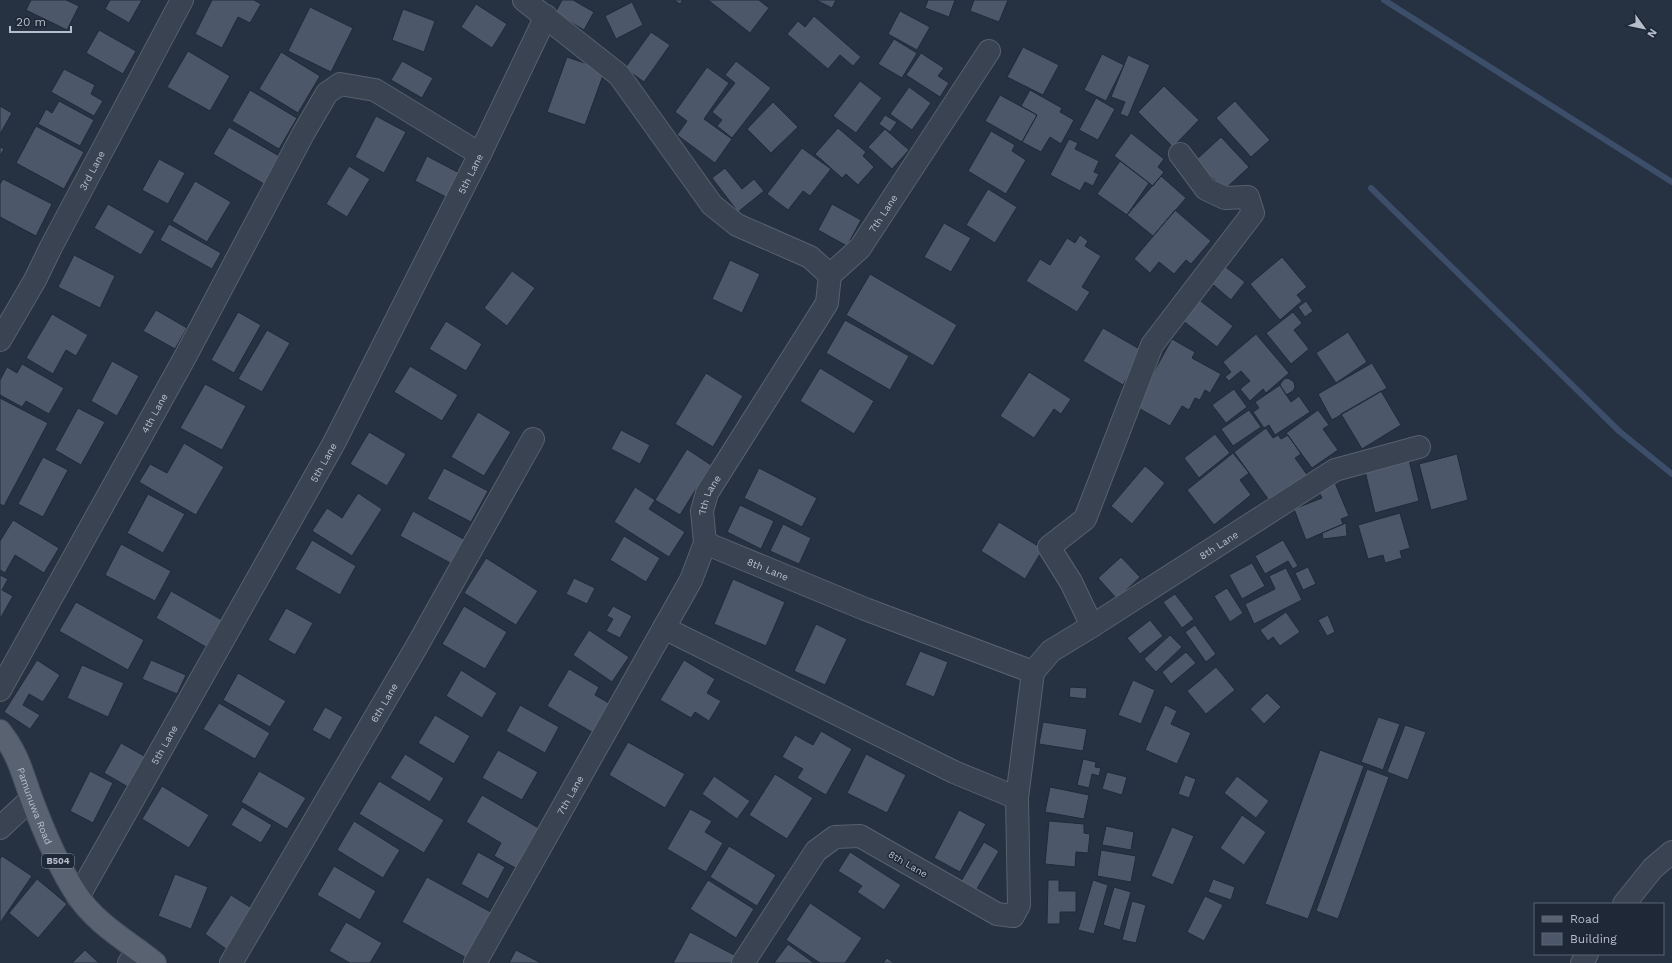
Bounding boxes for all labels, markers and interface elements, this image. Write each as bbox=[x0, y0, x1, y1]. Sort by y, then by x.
scale bar bbox=[10, 8, 71, 34]
north arrow bbox=[1624, 8, 1664, 48]
text: 20 m bbox=[16, 15, 46, 29]
text: N bbox=[1644, 26, 1660, 40]
street label: 3rd Lane bbox=[77, 148, 107, 192]
street label: 5th Lane bbox=[455, 152, 485, 195]
street label: 7th Lane bbox=[866, 192, 899, 234]
street label: 4th Lane bbox=[139, 391, 170, 435]
street label: 5th Lane bbox=[308, 441, 339, 484]
street label: 7th Lane bbox=[696, 473, 723, 515]
street label: 8th Lane bbox=[1197, 528, 1240, 561]
street label: 8th Lane bbox=[746, 556, 790, 582]
street label: 6th Lane bbox=[368, 681, 400, 724]
street label: 5th Lane bbox=[149, 723, 179, 766]
street label: Pamunuwa Road bbox=[15, 766, 55, 846]
street label: 7th Lane bbox=[554, 773, 585, 816]
street label: 8th Lane bbox=[886, 848, 930, 880]
road number: B504 bbox=[42, 854, 74, 868]
legend bbox=[1534, 903, 1664, 955]
text: Road bbox=[1570, 912, 1599, 926]
text: Building bbox=[1570, 932, 1617, 946]

